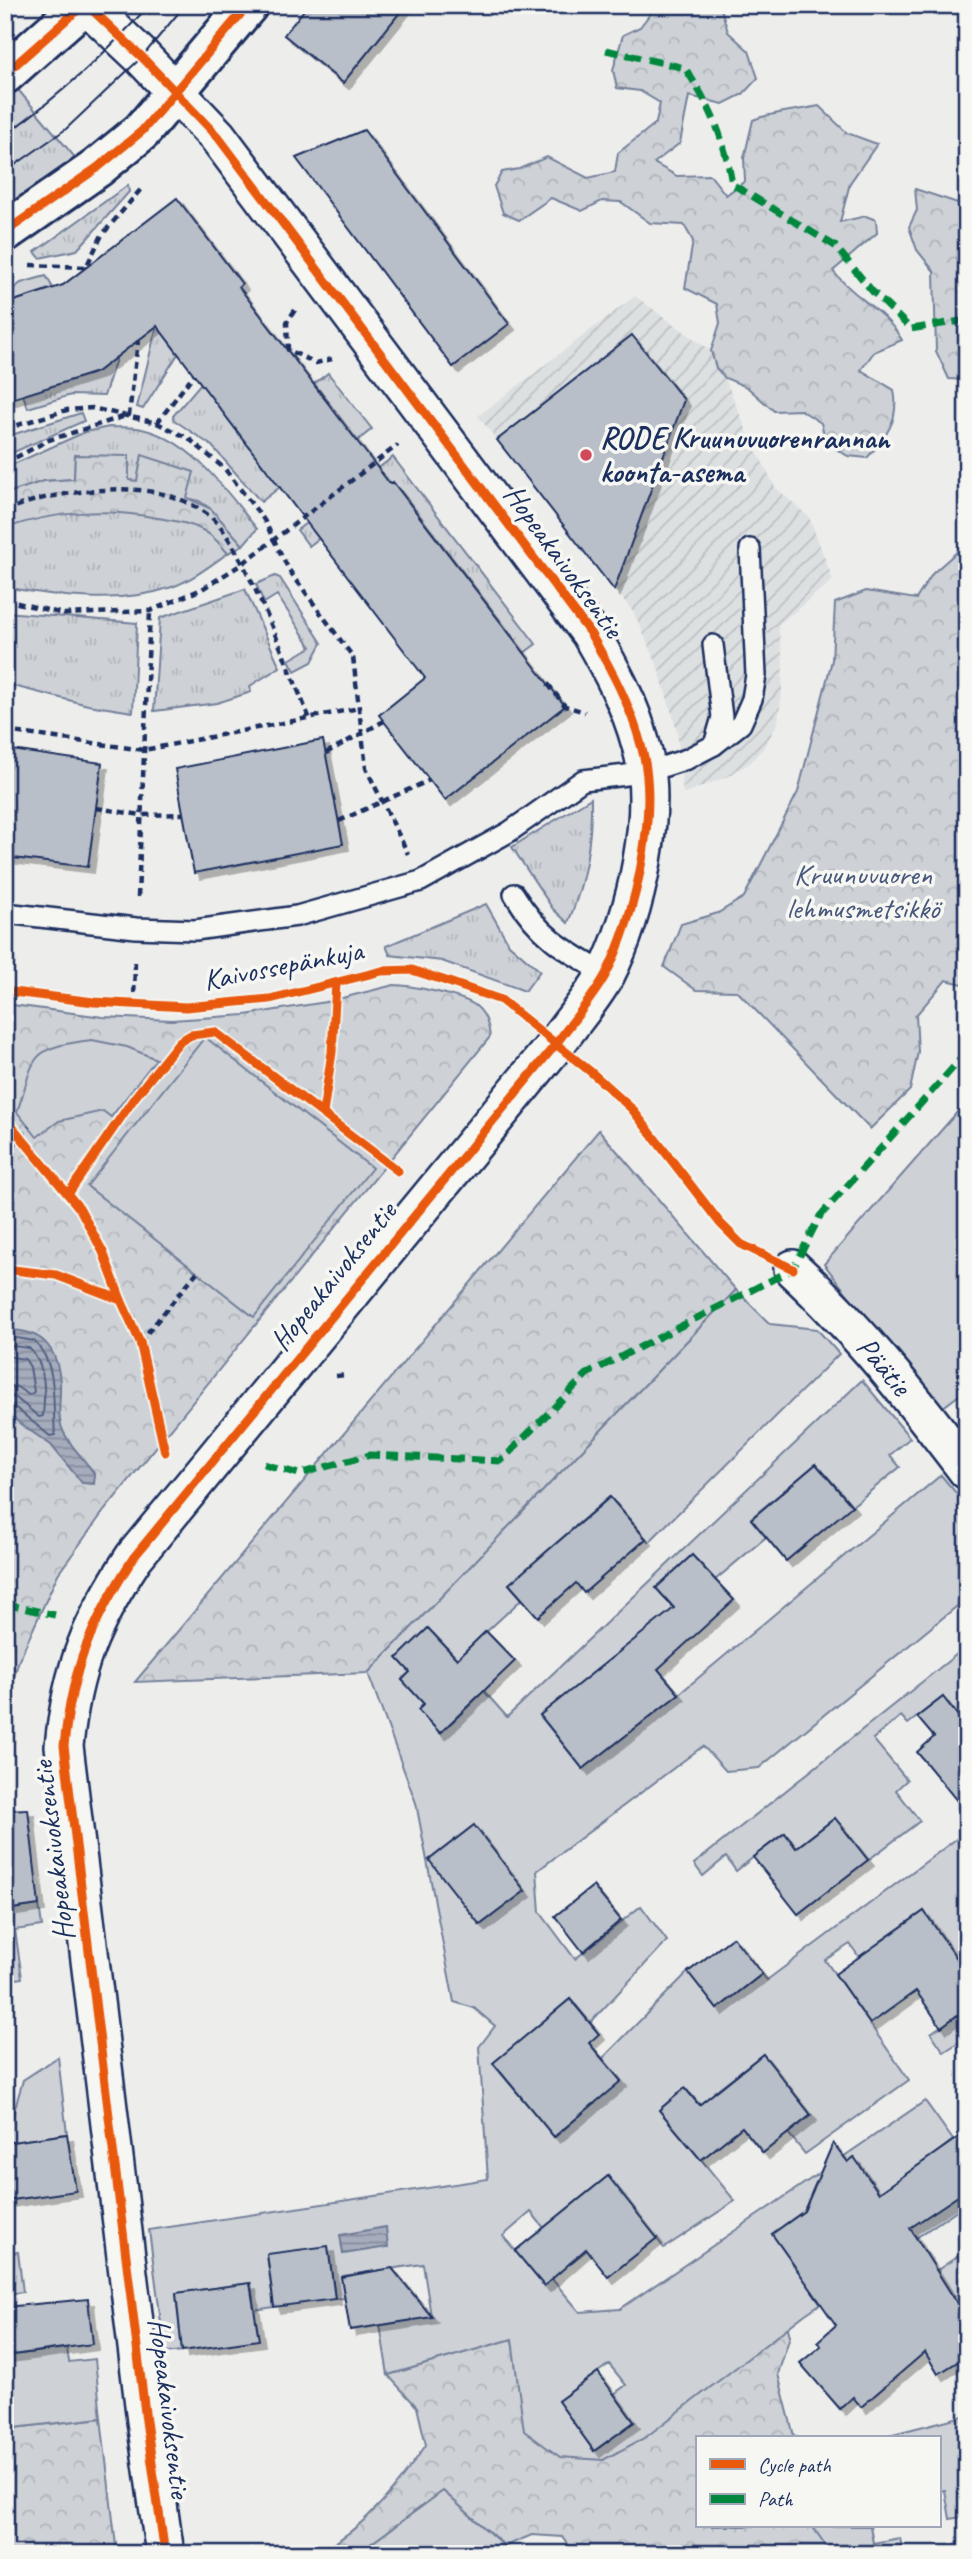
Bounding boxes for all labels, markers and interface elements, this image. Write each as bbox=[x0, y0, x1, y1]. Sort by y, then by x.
place label: RODE Kruunuvuorenrannan koonta-asema bbox=[600, 419, 892, 491]
marker: RODE Kruunuvuorenrannan koonta-asema bbox=[578, 447, 594, 463]
street label: Hopeakaivoksentie bbox=[495, 477, 634, 647]
park label: Kruunuvuoren lehmusmetsikkö bbox=[787, 855, 943, 927]
street label: Kaivossepänkuja bbox=[200, 931, 368, 999]
street label: Hopeakaivoksentie bbox=[261, 1192, 406, 1358]
street label: Päätie bbox=[848, 1329, 921, 1405]
street label: Hopeakaivoksentie bbox=[23, 1757, 83, 1943]
street label: Hopeakaivoksentie bbox=[140, 2316, 200, 2502]
legend bbox=[696, 2436, 940, 2528]
text: Cycle path bbox=[758, 2452, 831, 2478]
text: Path bbox=[758, 2486, 794, 2512]

